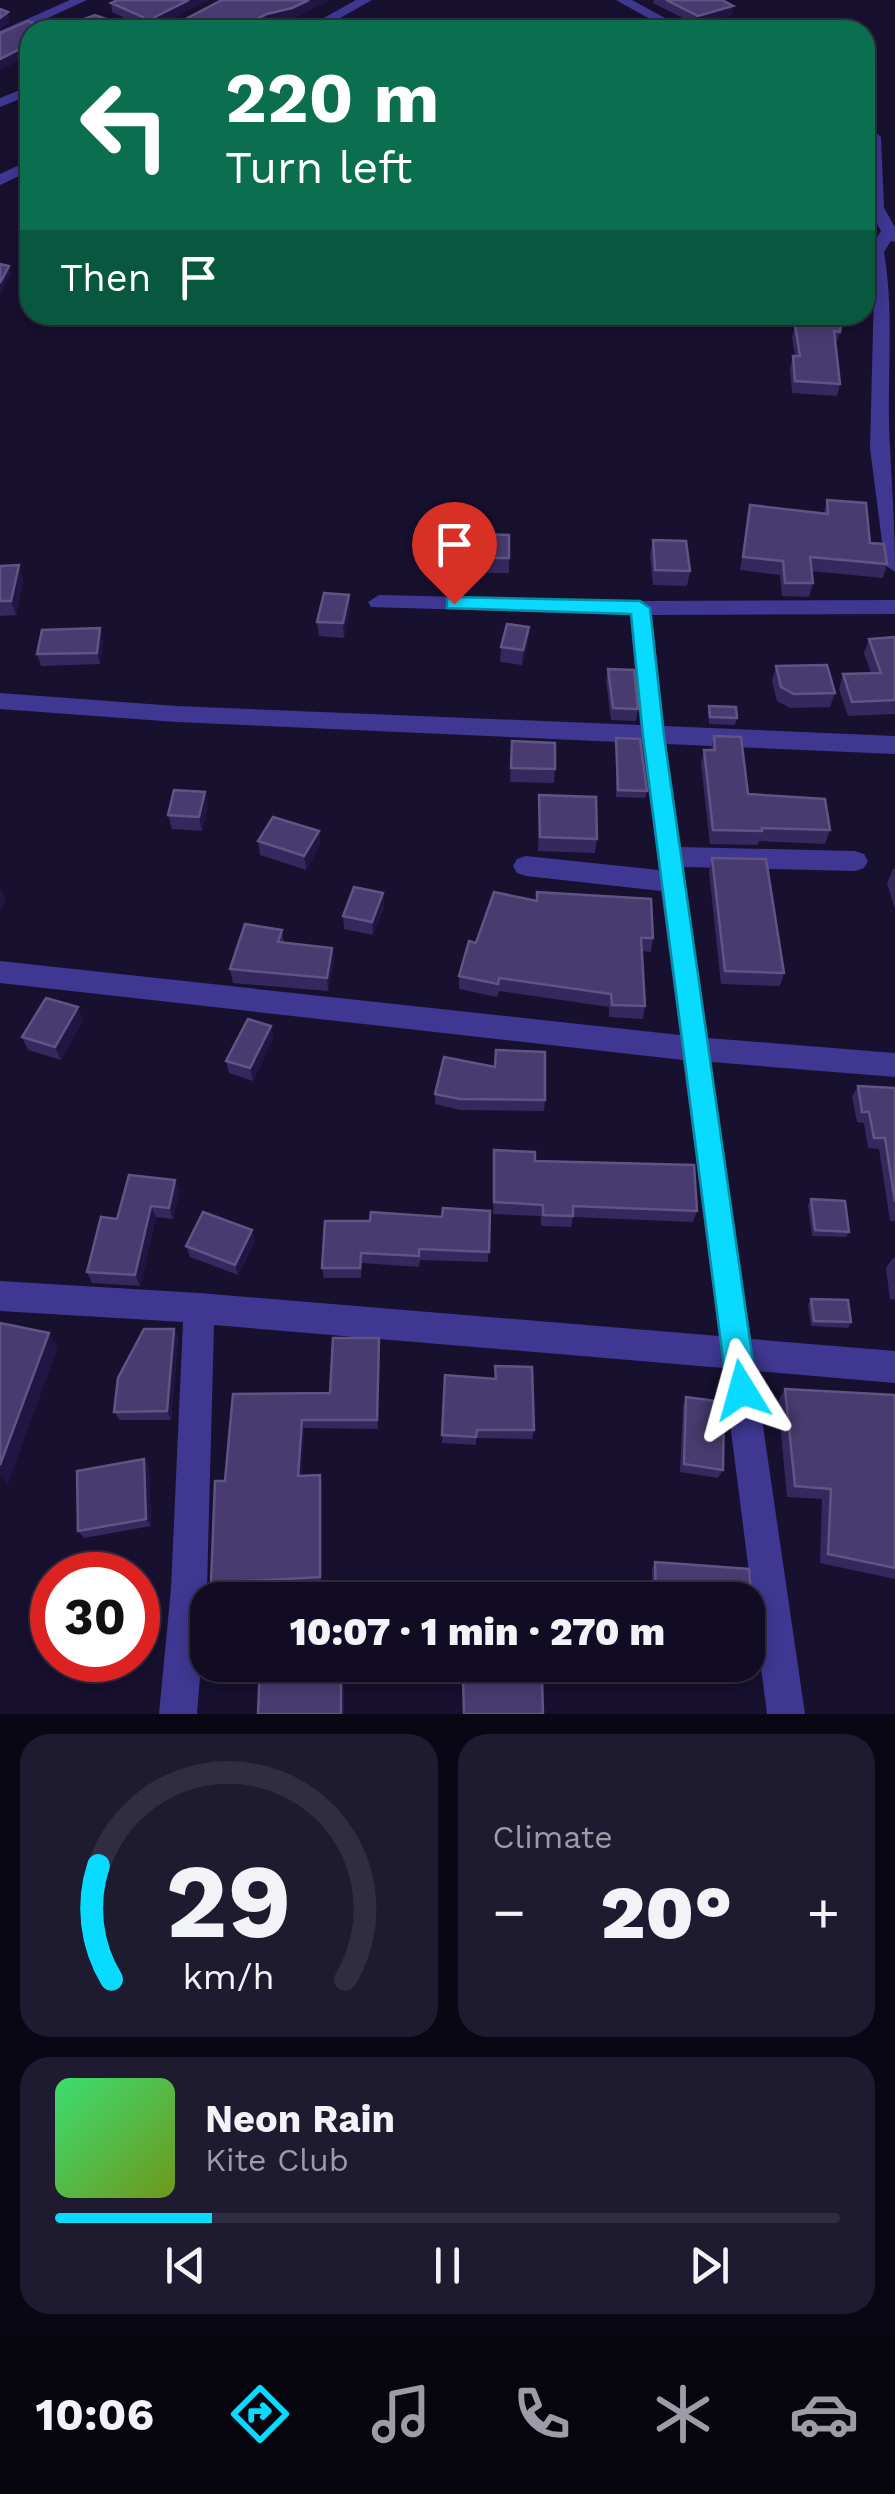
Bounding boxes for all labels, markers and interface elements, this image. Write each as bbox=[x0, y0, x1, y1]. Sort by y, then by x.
text: 220 m bbox=[225, 57, 439, 139]
icon: left bbox=[60, 60, 190, 190]
text: Turn left bbox=[225, 141, 412, 194]
icon: arrive bbox=[171, 250, 226, 305]
text: Then bbox=[60, 256, 151, 300]
pin bbox=[412, 502, 497, 605]
icon: arrive bbox=[427, 517, 482, 572]
position arrow bbox=[690, 1338, 794, 1442]
speed limit sign: 30 bbox=[30, 1552, 160, 1682]
text: 10:07 · 1 min · 270 m bbox=[290, 1610, 665, 1654]
text: Climate bbox=[493, 1818, 613, 1856]
text: 29 bbox=[166, 1840, 292, 1962]
text: 20° bbox=[600, 1868, 732, 1956]
text: − bbox=[493, 1880, 526, 1944]
text: + bbox=[807, 1880, 840, 1944]
text: km/h bbox=[183, 1956, 275, 1998]
text: Neon Rain bbox=[205, 2097, 395, 2141]
text: Kite Club bbox=[205, 2141, 349, 2179]
icon: previous bbox=[158, 2238, 213, 2293]
icon: pause bbox=[420, 2238, 475, 2293]
icon: next bbox=[682, 2238, 737, 2293]
icon: directions bbox=[225, 2379, 295, 2449]
icon: music bbox=[366, 2379, 436, 2449]
icon: phone bbox=[507, 2379, 577, 2449]
icon: climate bbox=[648, 2379, 718, 2449]
icon: car bbox=[789, 2379, 859, 2449]
text: 10:06 bbox=[36, 2388, 154, 2441]

